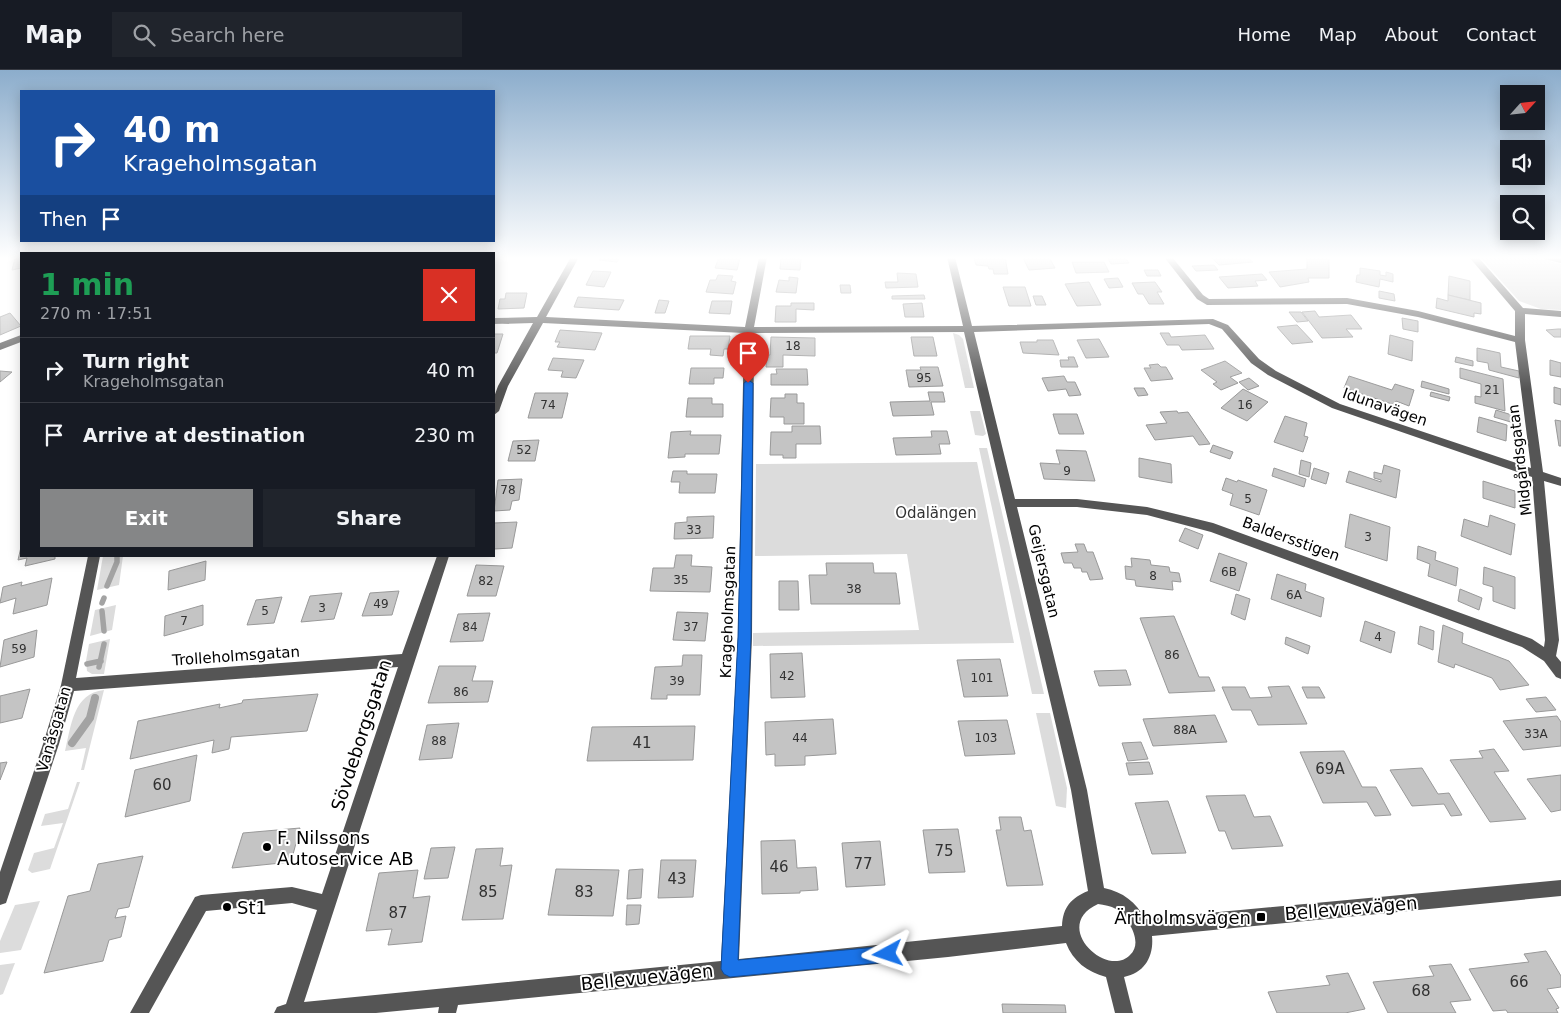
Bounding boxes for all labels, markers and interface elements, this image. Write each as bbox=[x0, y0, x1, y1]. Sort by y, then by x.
search box bbox=[112, 12, 462, 57]
text: Map bbox=[25, 21, 82, 49]
icon: search bbox=[130, 21, 158, 49]
text: Search here bbox=[170, 24, 284, 46]
text: Home bbox=[1238, 24, 1291, 45]
text: Map bbox=[1319, 24, 1357, 45]
text: About bbox=[1385, 24, 1438, 45]
text: Contact bbox=[1466, 24, 1536, 45]
north arrow bbox=[1500, 85, 1545, 130]
map controls bbox=[1500, 85, 1545, 240]
icon: right bbox=[40, 110, 105, 175]
text: 40 m bbox=[123, 110, 220, 150]
button: sound bbox=[1500, 140, 1545, 185]
text: Krageholmsgatan bbox=[123, 151, 317, 176]
button: search bbox=[1500, 195, 1545, 240]
icon: arrive bbox=[97, 205, 125, 233]
text: Then bbox=[40, 208, 87, 230]
text: 1 min bbox=[40, 267, 134, 302]
button: close bbox=[423, 269, 475, 321]
text: 270 m · 17:51 bbox=[40, 304, 153, 323]
pin bbox=[727, 332, 769, 383]
icon: arrive bbox=[734, 339, 762, 367]
house number: 18 bbox=[785, 339, 801, 353]
text: Turn right bbox=[83, 350, 189, 372]
icon: right bbox=[40, 356, 68, 384]
text: 40 m bbox=[426, 359, 475, 381]
house number: 95 bbox=[916, 371, 932, 385]
text: Krageholmsgatan bbox=[83, 372, 224, 391]
house number: 21 bbox=[1484, 383, 1500, 397]
street label: Idunavägen bbox=[1340, 384, 1430, 430]
house number: 74 bbox=[540, 398, 556, 412]
house number: 16 bbox=[1237, 398, 1253, 412]
street label: Midgårdsgatan bbox=[1504, 403, 1536, 517]
icon: arrive bbox=[40, 421, 68, 449]
text: Arrive at destination bbox=[83, 424, 305, 446]
text: 230 m bbox=[414, 424, 475, 446]
house number: 52 bbox=[516, 443, 532, 457]
house number: 9 bbox=[1063, 464, 1071, 478]
house number: 78 bbox=[500, 483, 516, 497]
button: Exit bbox=[40, 489, 253, 547]
button: Share bbox=[263, 489, 475, 547]
house number: 5 bbox=[1244, 492, 1252, 506]
park label: Odalängen bbox=[895, 504, 977, 522]
street label: Baldersstigen bbox=[1240, 513, 1342, 565]
street label: Geijersgatan bbox=[1024, 522, 1064, 620]
house number: 33 bbox=[686, 523, 702, 537]
house number: 3 bbox=[1364, 530, 1372, 544]
street label: Krageholmsgatan bbox=[717, 545, 739, 679]
house number: 6B bbox=[1221, 565, 1237, 579]
house number: 8 bbox=[1149, 569, 1157, 583]
house number: 35 bbox=[673, 573, 689, 587]
house number: 82 bbox=[478, 574, 494, 588]
house number: 38 bbox=[846, 582, 862, 596]
house number: 6A bbox=[1286, 588, 1303, 602]
house number: 49 bbox=[373, 597, 389, 611]
house number: 3 bbox=[318, 601, 326, 615]
house number: 5 bbox=[261, 604, 269, 618]
house number: 7 bbox=[180, 614, 188, 628]
house number: 84 bbox=[462, 620, 478, 634]
house number: 37 bbox=[683, 620, 699, 634]
house number: 4 bbox=[1374, 630, 1382, 644]
house number: 59 bbox=[11, 642, 27, 656]
street label: Trolleholmsgatan bbox=[170, 643, 301, 670]
house number: 86 bbox=[1164, 648, 1180, 662]
street label: Sövdeborgsgatan bbox=[327, 657, 395, 813]
house number: 42 bbox=[779, 669, 795, 683]
house number: 101 bbox=[971, 671, 993, 685]
house number: 39 bbox=[669, 674, 685, 688]
street label: Vanåsgatan bbox=[33, 684, 75, 774]
house number: 86 bbox=[453, 685, 469, 699]
house number: 88A bbox=[1173, 723, 1198, 737]
house number: 33A bbox=[1524, 727, 1549, 741]
house number: 44 bbox=[792, 731, 808, 745]
house number: 103 bbox=[975, 731, 997, 745]
house number: 88 bbox=[431, 734, 447, 748]
house number: 41 bbox=[632, 734, 652, 752]
house number: 69A bbox=[1315, 760, 1345, 778]
house number: 60 bbox=[152, 776, 172, 794]
place label: F. Nilssons Autoservice AB bbox=[277, 827, 414, 869]
marker: F. Nilssons Autoservice AB bbox=[261, 841, 273, 853]
house number: 75 bbox=[934, 842, 954, 860]
house number: 77 bbox=[853, 855, 873, 873]
house number: 46 bbox=[769, 858, 789, 876]
house number: 43 bbox=[667, 870, 687, 888]
house number: 85 bbox=[478, 883, 498, 901]
house number: 83 bbox=[574, 883, 594, 901]
street label: Bellevuevägen bbox=[1284, 892, 1418, 924]
place label: St1 bbox=[237, 897, 267, 918]
marker: St1 bbox=[221, 901, 233, 913]
house number: 87 bbox=[388, 904, 408, 922]
place label: Ärtholmsvägen bbox=[1114, 907, 1251, 928]
marker: Ärtholmsvägen bbox=[1255, 911, 1267, 923]
position arrow bbox=[861, 927, 913, 979]
street label: Bellevuevägen bbox=[580, 960, 714, 994]
house number: 66 bbox=[1509, 973, 1529, 991]
house number: 68 bbox=[1411, 982, 1431, 1000]

